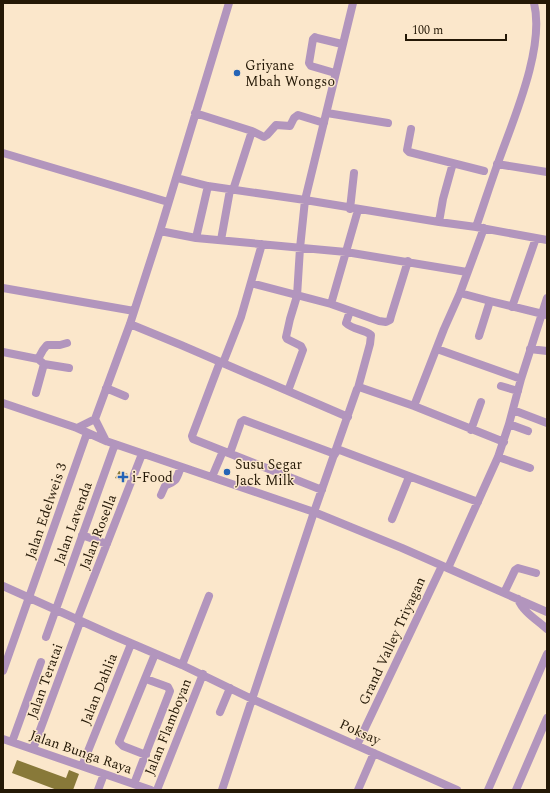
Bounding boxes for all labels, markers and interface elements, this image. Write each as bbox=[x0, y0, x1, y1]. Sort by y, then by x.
scale bar bbox=[406, 16, 506, 42]
text: 100 m bbox=[412, 21, 443, 40]
place label: Griyane Mbah Wongso bbox=[245, 55, 335, 92]
marker: Griyane Mbah Wongso bbox=[232, 68, 242, 78]
place label: Susu Segar Jack Milk bbox=[235, 454, 303, 491]
street label: Jalan Edelweis 3 bbox=[20, 460, 72, 562]
place label: i-Food bbox=[132, 467, 173, 488]
marker: Susu Segar Jack Milk bbox=[222, 467, 232, 477]
marker: i-Food bbox=[117, 471, 129, 483]
street label: Jalan Lavenda bbox=[48, 479, 98, 567]
street label: Jalan Rosella bbox=[74, 491, 122, 573]
street label: Grand Valley Triyagan bbox=[353, 573, 431, 709]
street label: Jalan Teratai bbox=[22, 640, 68, 722]
street label: Jalan Dahlia bbox=[75, 650, 123, 728]
street label: Jalan Flamboyan bbox=[139, 675, 197, 779]
street label: Poksay bbox=[336, 714, 385, 751]
street label: Jalan Bunga Raya bbox=[27, 725, 135, 779]

